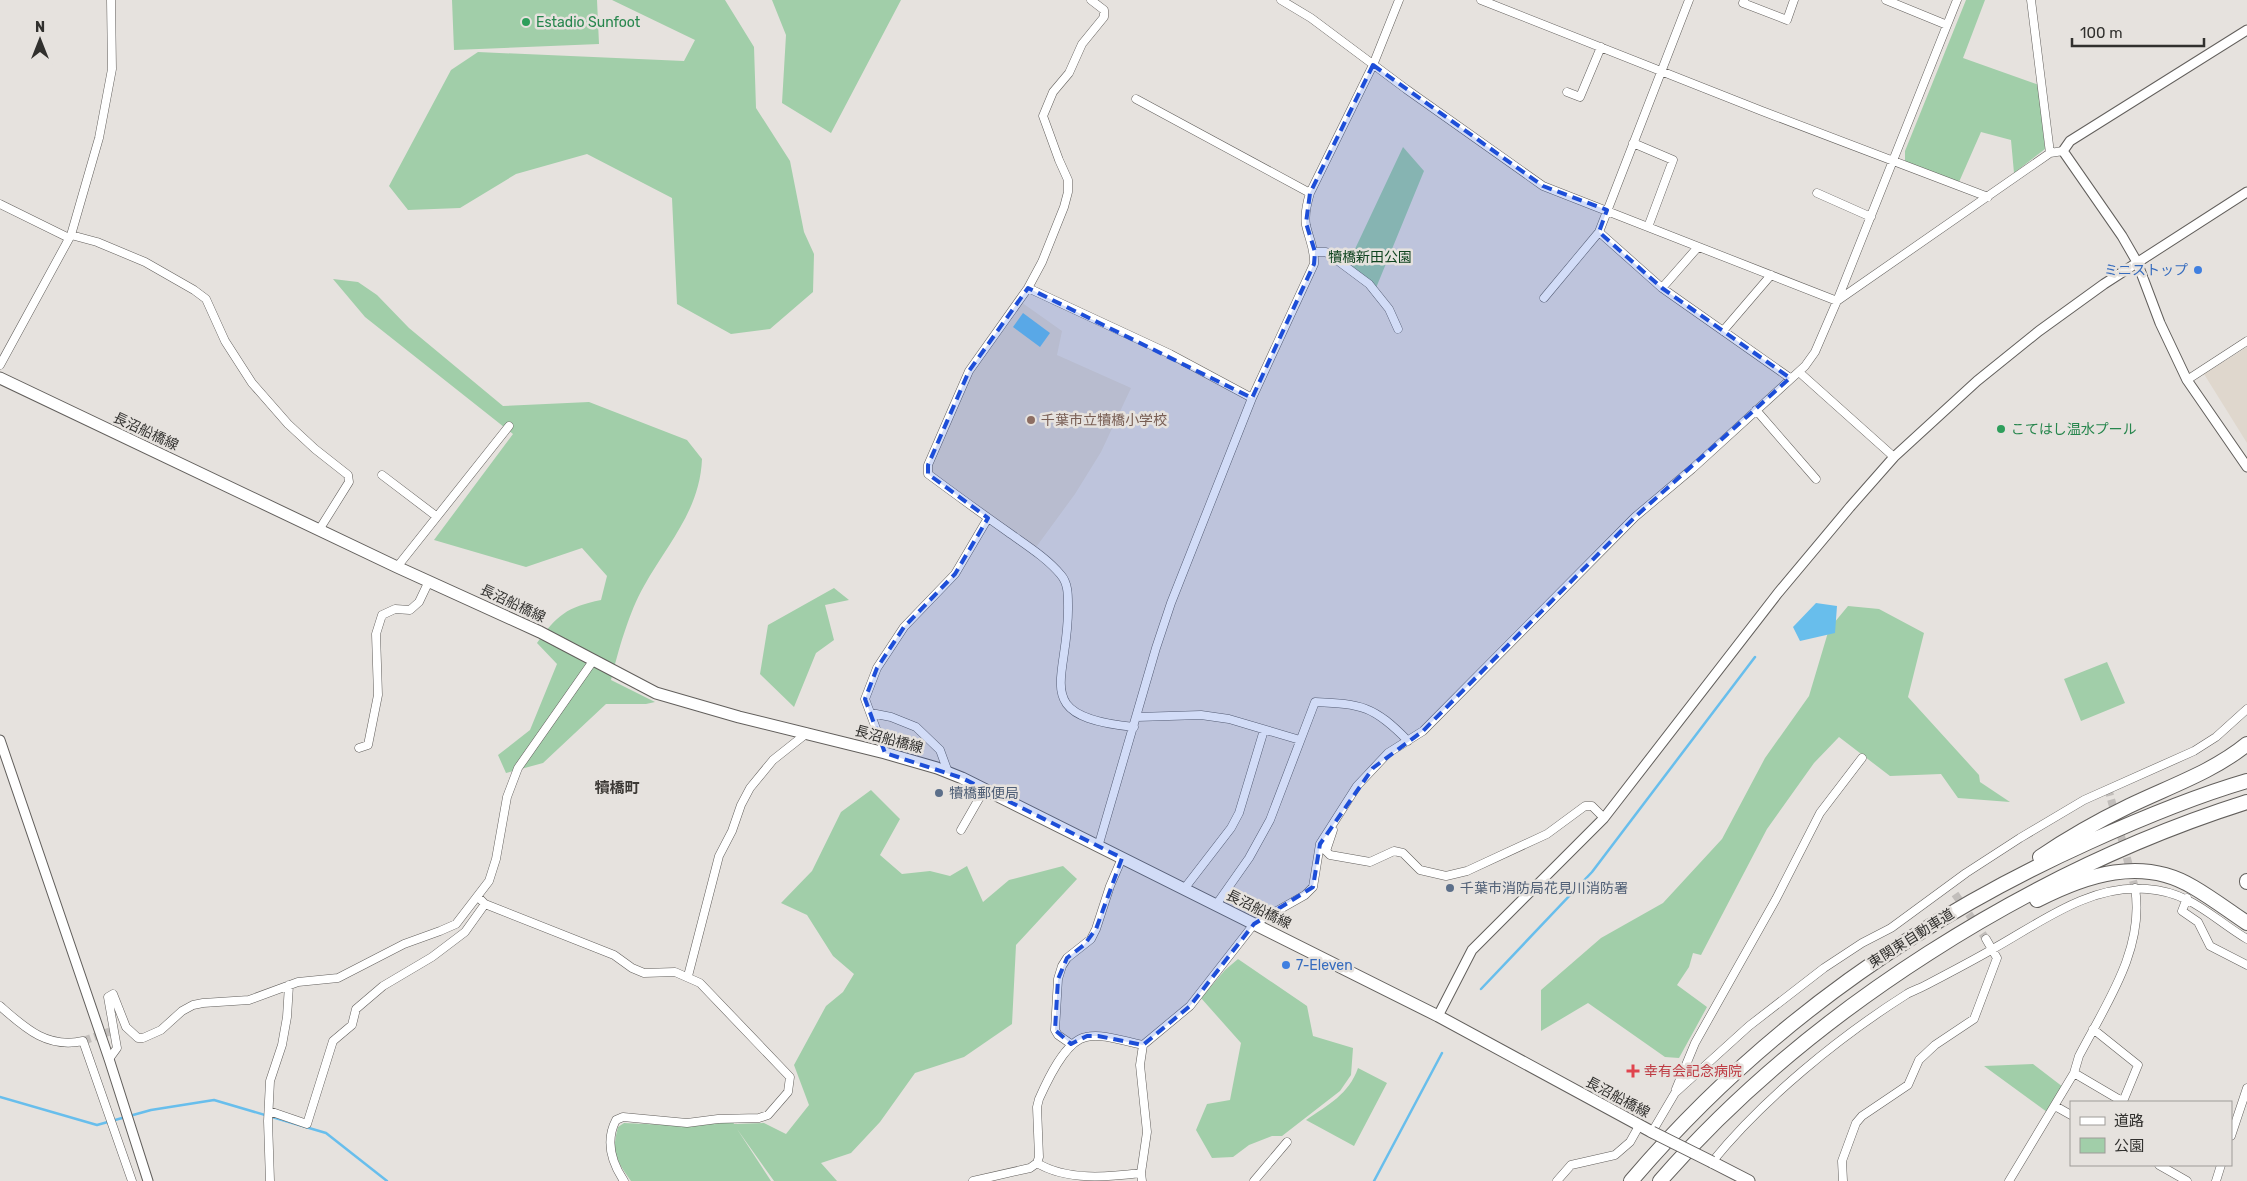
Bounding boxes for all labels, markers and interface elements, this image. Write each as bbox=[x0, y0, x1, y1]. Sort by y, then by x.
place label: Estadio Sunfoot bbox=[536, 14, 641, 31]
north arrow bbox=[15, 15, 65, 65]
scale bar bbox=[2072, 15, 2204, 47]
marker: Estadio Sunfoot bbox=[520, 16, 532, 28]
text: N bbox=[35, 19, 45, 36]
text: 100 m bbox=[2080, 24, 2122, 42]
park label: 犢橋新田公園 bbox=[1328, 249, 1412, 266]
place label: ミニストップ bbox=[2104, 262, 2188, 279]
marker: ミニストップ bbox=[2192, 264, 2204, 276]
street label: 長沼船橋線 bbox=[110, 409, 181, 454]
place label: 千葉市立犢橋小学校 bbox=[1041, 412, 1167, 429]
marker: 千葉市立犢橋小学校 bbox=[1025, 414, 1037, 426]
place label: こてはし温水プール bbox=[2011, 421, 2137, 438]
marker: こてはし温水プール bbox=[1995, 423, 2007, 435]
street label: 長沼船橋線 bbox=[477, 581, 548, 626]
street label: 長沼船橋線 bbox=[853, 722, 925, 757]
district label: 犢橋町 bbox=[594, 779, 640, 797]
place label: 犢橋郵便局 bbox=[949, 785, 1019, 802]
marker: 犢橋郵便局 bbox=[933, 787, 945, 799]
place label: 千葉市消防局花見川消防署 bbox=[1460, 880, 1628, 897]
marker: 千葉市消防局花見川消防署 bbox=[1444, 882, 1456, 894]
street label: 長沼船橋線 bbox=[1224, 886, 1294, 932]
street label: 東関東自動車道 bbox=[1865, 905, 1957, 972]
place label: 7-Eleven bbox=[1296, 957, 1353, 974]
marker: 7-Eleven bbox=[1280, 959, 1292, 971]
place label: 幸有会記念病院 bbox=[1644, 1063, 1742, 1080]
marker: 幸有会記念病院 bbox=[1626, 1064, 1640, 1078]
street label: 長沼船橋線 bbox=[1583, 1074, 1653, 1121]
legend bbox=[2070, 1101, 2232, 1166]
text: 道路 bbox=[2114, 1112, 2144, 1130]
text: 公園 bbox=[2114, 1137, 2144, 1155]

